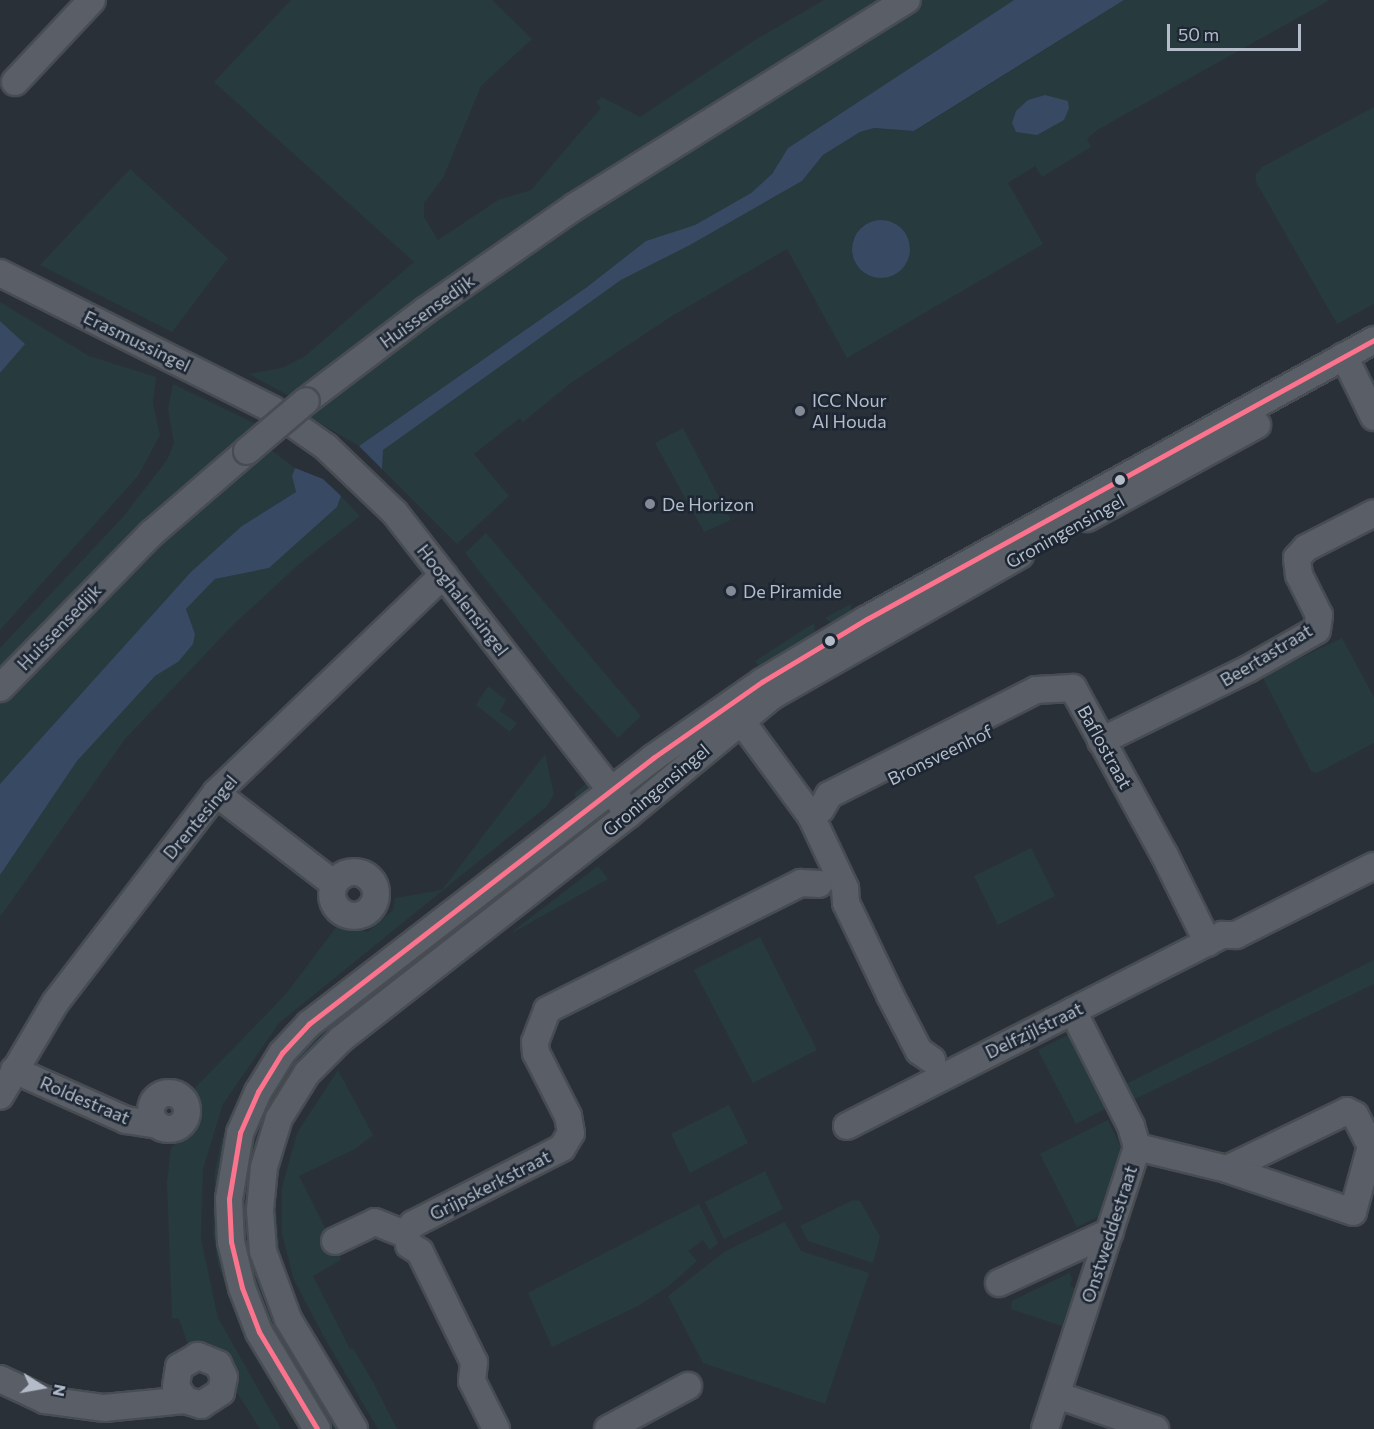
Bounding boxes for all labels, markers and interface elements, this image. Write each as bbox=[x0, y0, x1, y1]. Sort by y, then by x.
scale bar bbox=[1170, 12, 1304, 50]
text: 50 m bbox=[1178, 23, 1219, 45]
street label: Huissensedijk bbox=[376, 270, 478, 352]
street label: Erasmussingel bbox=[80, 306, 194, 376]
place label: ICC Nour Al Houda bbox=[812, 390, 887, 432]
marker: ICC Nour Al Houda bbox=[793, 404, 807, 418]
unlabelled marker bbox=[1114, 474, 1126, 486]
street label: Groningensingel bbox=[1002, 489, 1128, 573]
place label: De Horizon bbox=[662, 493, 754, 515]
marker: De Horizon bbox=[643, 497, 657, 511]
street label: Hooghalensingel bbox=[413, 540, 513, 660]
street label: Huissensedijk bbox=[13, 579, 105, 675]
place label: De Piramide bbox=[743, 580, 842, 602]
marker: De Piramide bbox=[724, 584, 738, 598]
street label: Beertastraat bbox=[1216, 619, 1316, 691]
unlabelled marker bbox=[824, 635, 836, 647]
street label: Baflostraat bbox=[1073, 702, 1137, 792]
street label: Bronsveenhof bbox=[884, 720, 996, 790]
street label: Groningensingel bbox=[598, 739, 714, 841]
street label: Drentesingel bbox=[158, 770, 242, 864]
street label: Delfzijlstraat bbox=[982, 997, 1086, 1063]
street label: Roldestraat bbox=[37, 1071, 133, 1129]
street label: Grijpskerkstraat bbox=[426, 1145, 554, 1225]
street label: Onstweddestraat bbox=[1077, 1163, 1141, 1305]
north arrow bbox=[12, 1357, 72, 1417]
text: N bbox=[50, 1383, 71, 1398]

